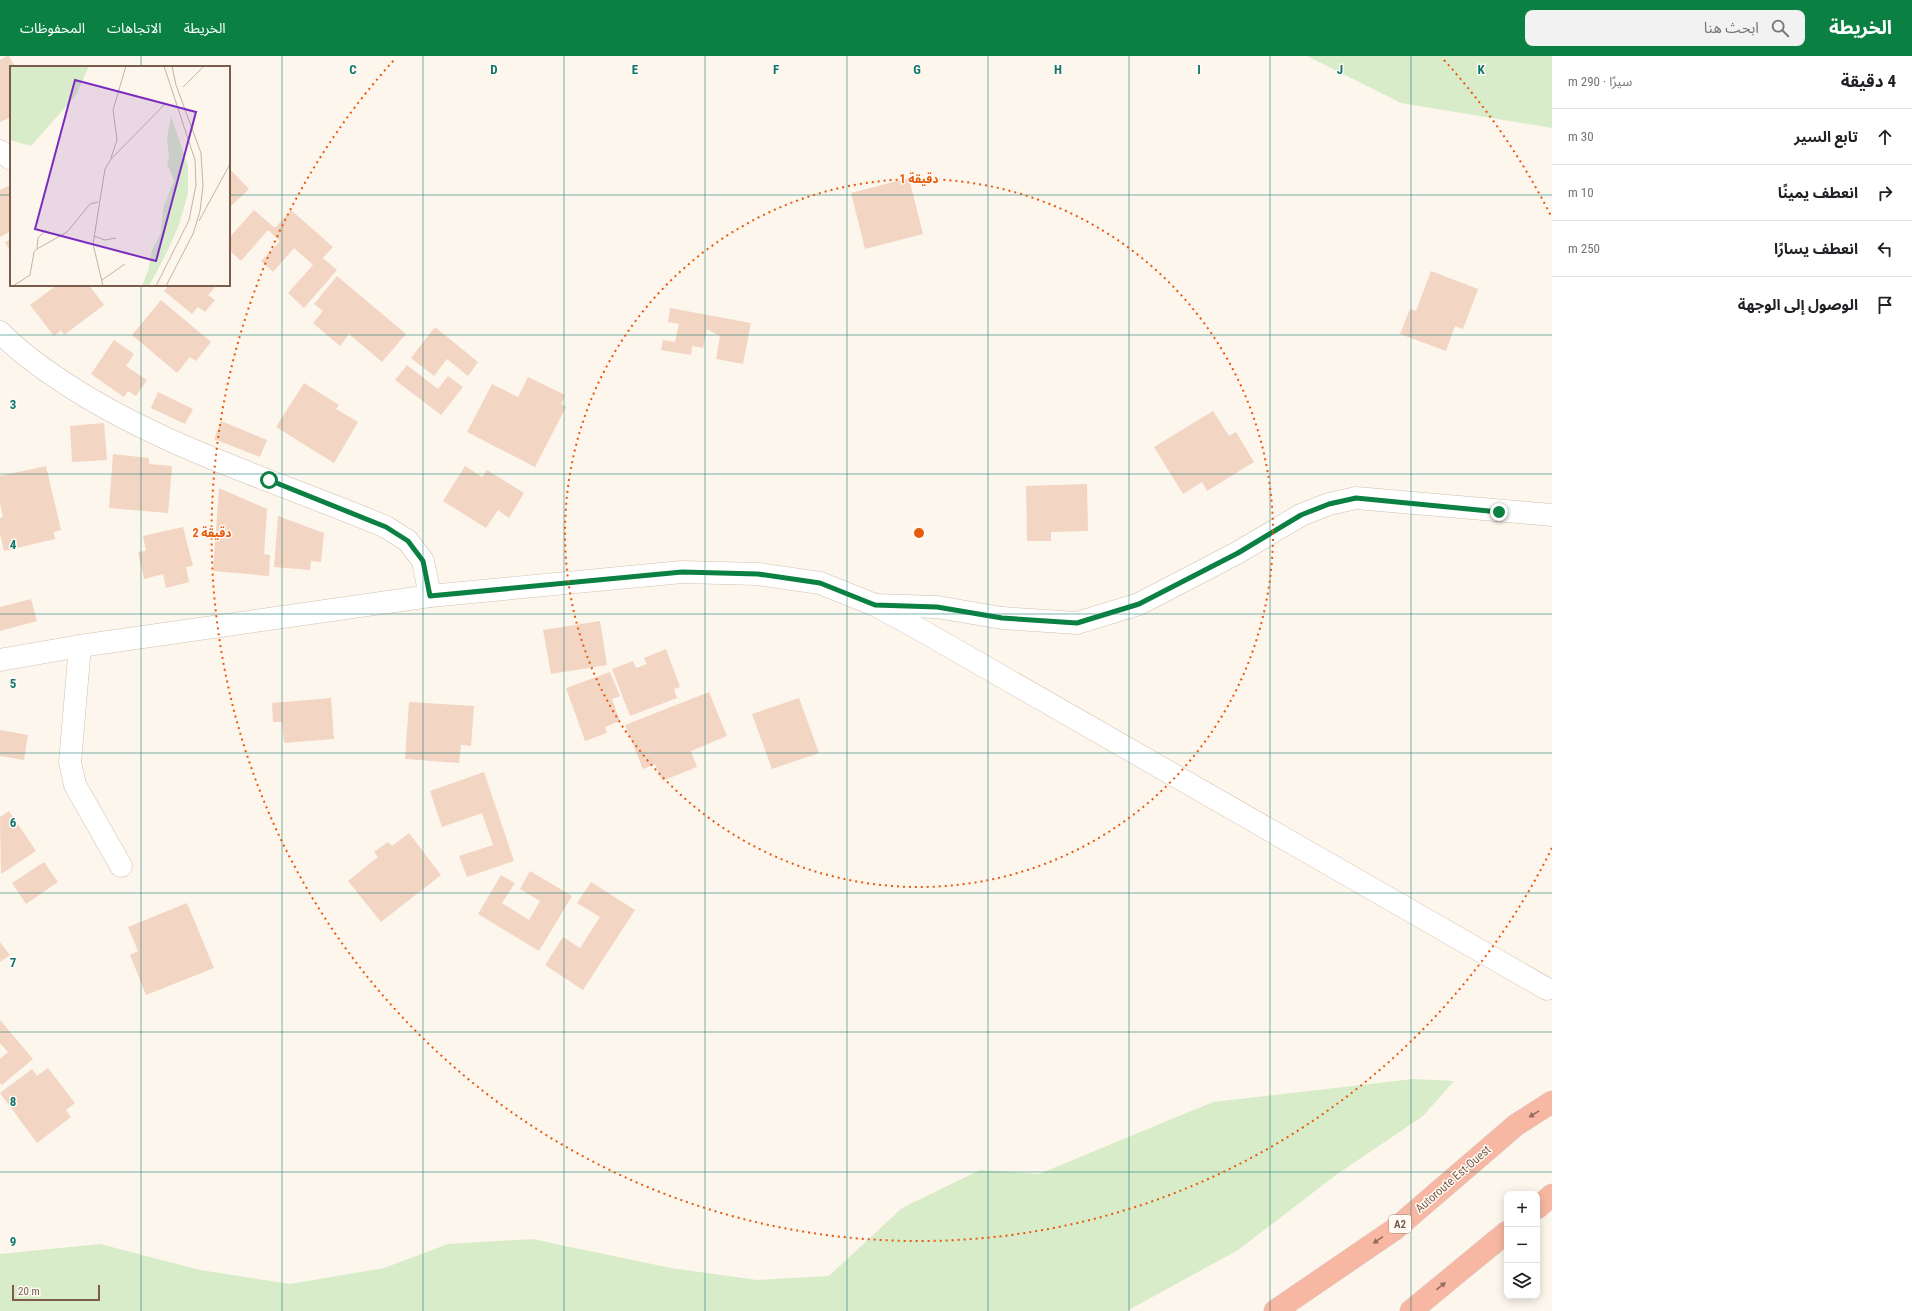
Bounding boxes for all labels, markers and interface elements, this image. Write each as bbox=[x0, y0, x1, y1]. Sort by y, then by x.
search box bbox=[1525, 10, 1805, 46]
text: الخريطة bbox=[1829, 16, 1892, 39]
icon: search bbox=[1769, 17, 1791, 39]
text: ابحث هنا bbox=[1704, 19, 1759, 37]
text: المحفوظات bbox=[20, 20, 85, 36]
text: الاتجاهات bbox=[107, 20, 162, 36]
text: الخريطة bbox=[184, 20, 226, 36]
text: C bbox=[349, 62, 357, 77]
text: D bbox=[490, 62, 498, 77]
text: E bbox=[632, 62, 639, 77]
text: F bbox=[773, 62, 779, 77]
text: G bbox=[913, 62, 921, 77]
text: H bbox=[1054, 62, 1062, 77]
text: I bbox=[1197, 62, 1201, 77]
text: J bbox=[1337, 62, 1343, 77]
text: K bbox=[1477, 62, 1485, 77]
inset map bbox=[10, 66, 230, 286]
text: 4 دقيقة bbox=[1841, 71, 1896, 91]
text: سيرًا · 290 m bbox=[1568, 74, 1632, 89]
icon: ahead bbox=[1874, 126, 1896, 148]
text: تابع السير bbox=[1794, 128, 1858, 146]
text: 30 m bbox=[1568, 129, 1594, 144]
text: 1 دقيقة bbox=[899, 172, 939, 186]
icon: right bbox=[1874, 182, 1896, 204]
text: انعطف يمينًا bbox=[1778, 184, 1858, 202]
text: 10 m bbox=[1568, 185, 1594, 200]
icon: left bbox=[1874, 238, 1896, 260]
text: انعطف يسارًا bbox=[1774, 240, 1858, 258]
text: 250 m bbox=[1568, 241, 1600, 256]
icon: arrive bbox=[1874, 294, 1896, 316]
text: الوصول إلى الوجهة bbox=[1738, 296, 1858, 314]
text: 3 bbox=[10, 397, 16, 412]
route start bbox=[260, 471, 278, 489]
route end bbox=[1490, 503, 1508, 521]
text: 2 دقيقة bbox=[192, 526, 232, 540]
centre of rings bbox=[912, 526, 926, 540]
text: 4 bbox=[10, 537, 17, 552]
text: 5 bbox=[10, 676, 17, 691]
text: 6 bbox=[10, 815, 17, 830]
text: 7 bbox=[10, 955, 17, 970]
text: 8 bbox=[10, 1094, 16, 1109]
one-way arrow bbox=[1528, 1110, 1540, 1117]
street label: Autoroute Est-Ouest bbox=[1413, 1142, 1494, 1215]
map controls bbox=[1504, 1191, 1540, 1299]
button: + bbox=[1504, 1191, 1540, 1227]
road number: A2 bbox=[1389, 1215, 1411, 1233]
button: − bbox=[1504, 1227, 1540, 1263]
text: 9 bbox=[10, 1234, 16, 1249]
one-way arrow bbox=[1373, 1236, 1384, 1244]
button: layers bbox=[1504, 1263, 1540, 1299]
one-way arrow bbox=[1435, 1282, 1446, 1291]
scale bar bbox=[12, 1283, 100, 1302]
text: 20 m bbox=[18, 1285, 40, 1298]

